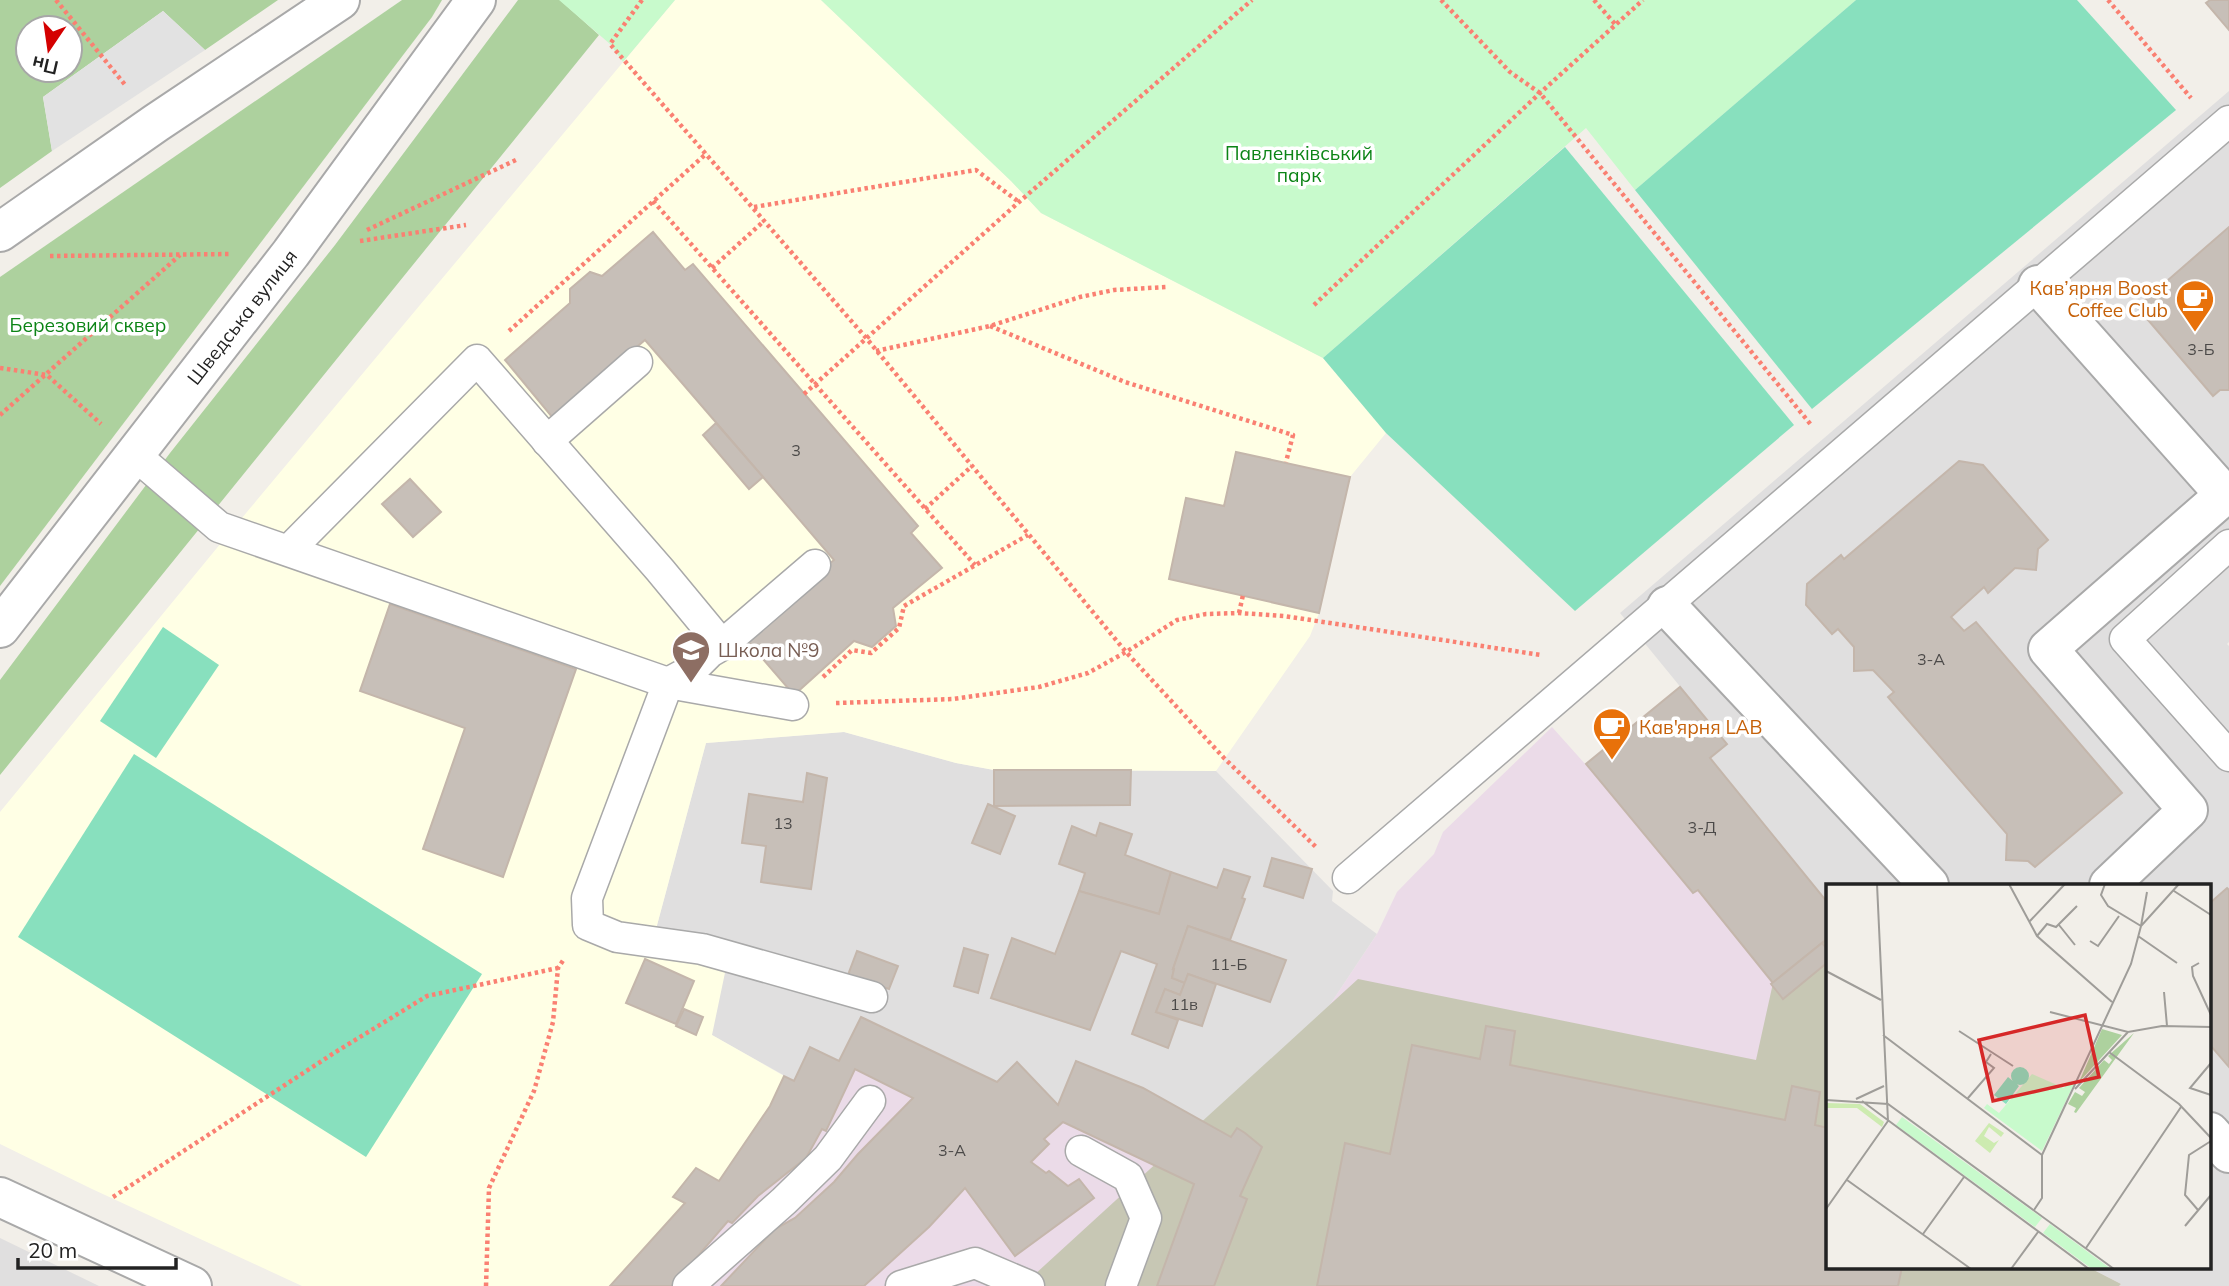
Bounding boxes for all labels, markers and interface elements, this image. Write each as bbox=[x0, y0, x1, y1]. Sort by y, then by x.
north arrow bbox=[14, 14, 84, 84]
text: Пн bbox=[30, 51, 61, 80]
park label: Павленківський парк bbox=[1225, 141, 1373, 187]
street label: Шведська вулиця bbox=[182, 245, 302, 389]
place label: Кав’ярня Boost Coffee Club bbox=[2030, 276, 2168, 322]
cafe icon: Кав’ярня Boost Coffee Club bbox=[2174, 278, 2216, 333]
park label: Березовий сквер bbox=[10, 313, 166, 337]
house number: 3-Б bbox=[2187, 339, 2215, 359]
house number: 3 bbox=[791, 440, 801, 460]
school or university icon: Школа №9 bbox=[670, 629, 712, 684]
place label: Школа №9 bbox=[718, 638, 819, 662]
house number: 3-А bbox=[1917, 649, 1945, 669]
cafe icon: Кав'ярня LAB bbox=[1591, 706, 1633, 761]
place label: Кав'ярня LAB bbox=[1639, 715, 1762, 739]
house number: 13 bbox=[773, 813, 793, 833]
house number: 3-Д bbox=[1688, 817, 1717, 837]
inset map bbox=[1826, 884, 2212, 1268]
house number: 11-Б bbox=[1211, 954, 1248, 974]
house number: 11в bbox=[1170, 994, 1198, 1014]
house number: 3-А bbox=[938, 1140, 966, 1160]
scale bar bbox=[18, 1226, 175, 1270]
text: 20 m bbox=[28, 1237, 77, 1263]

